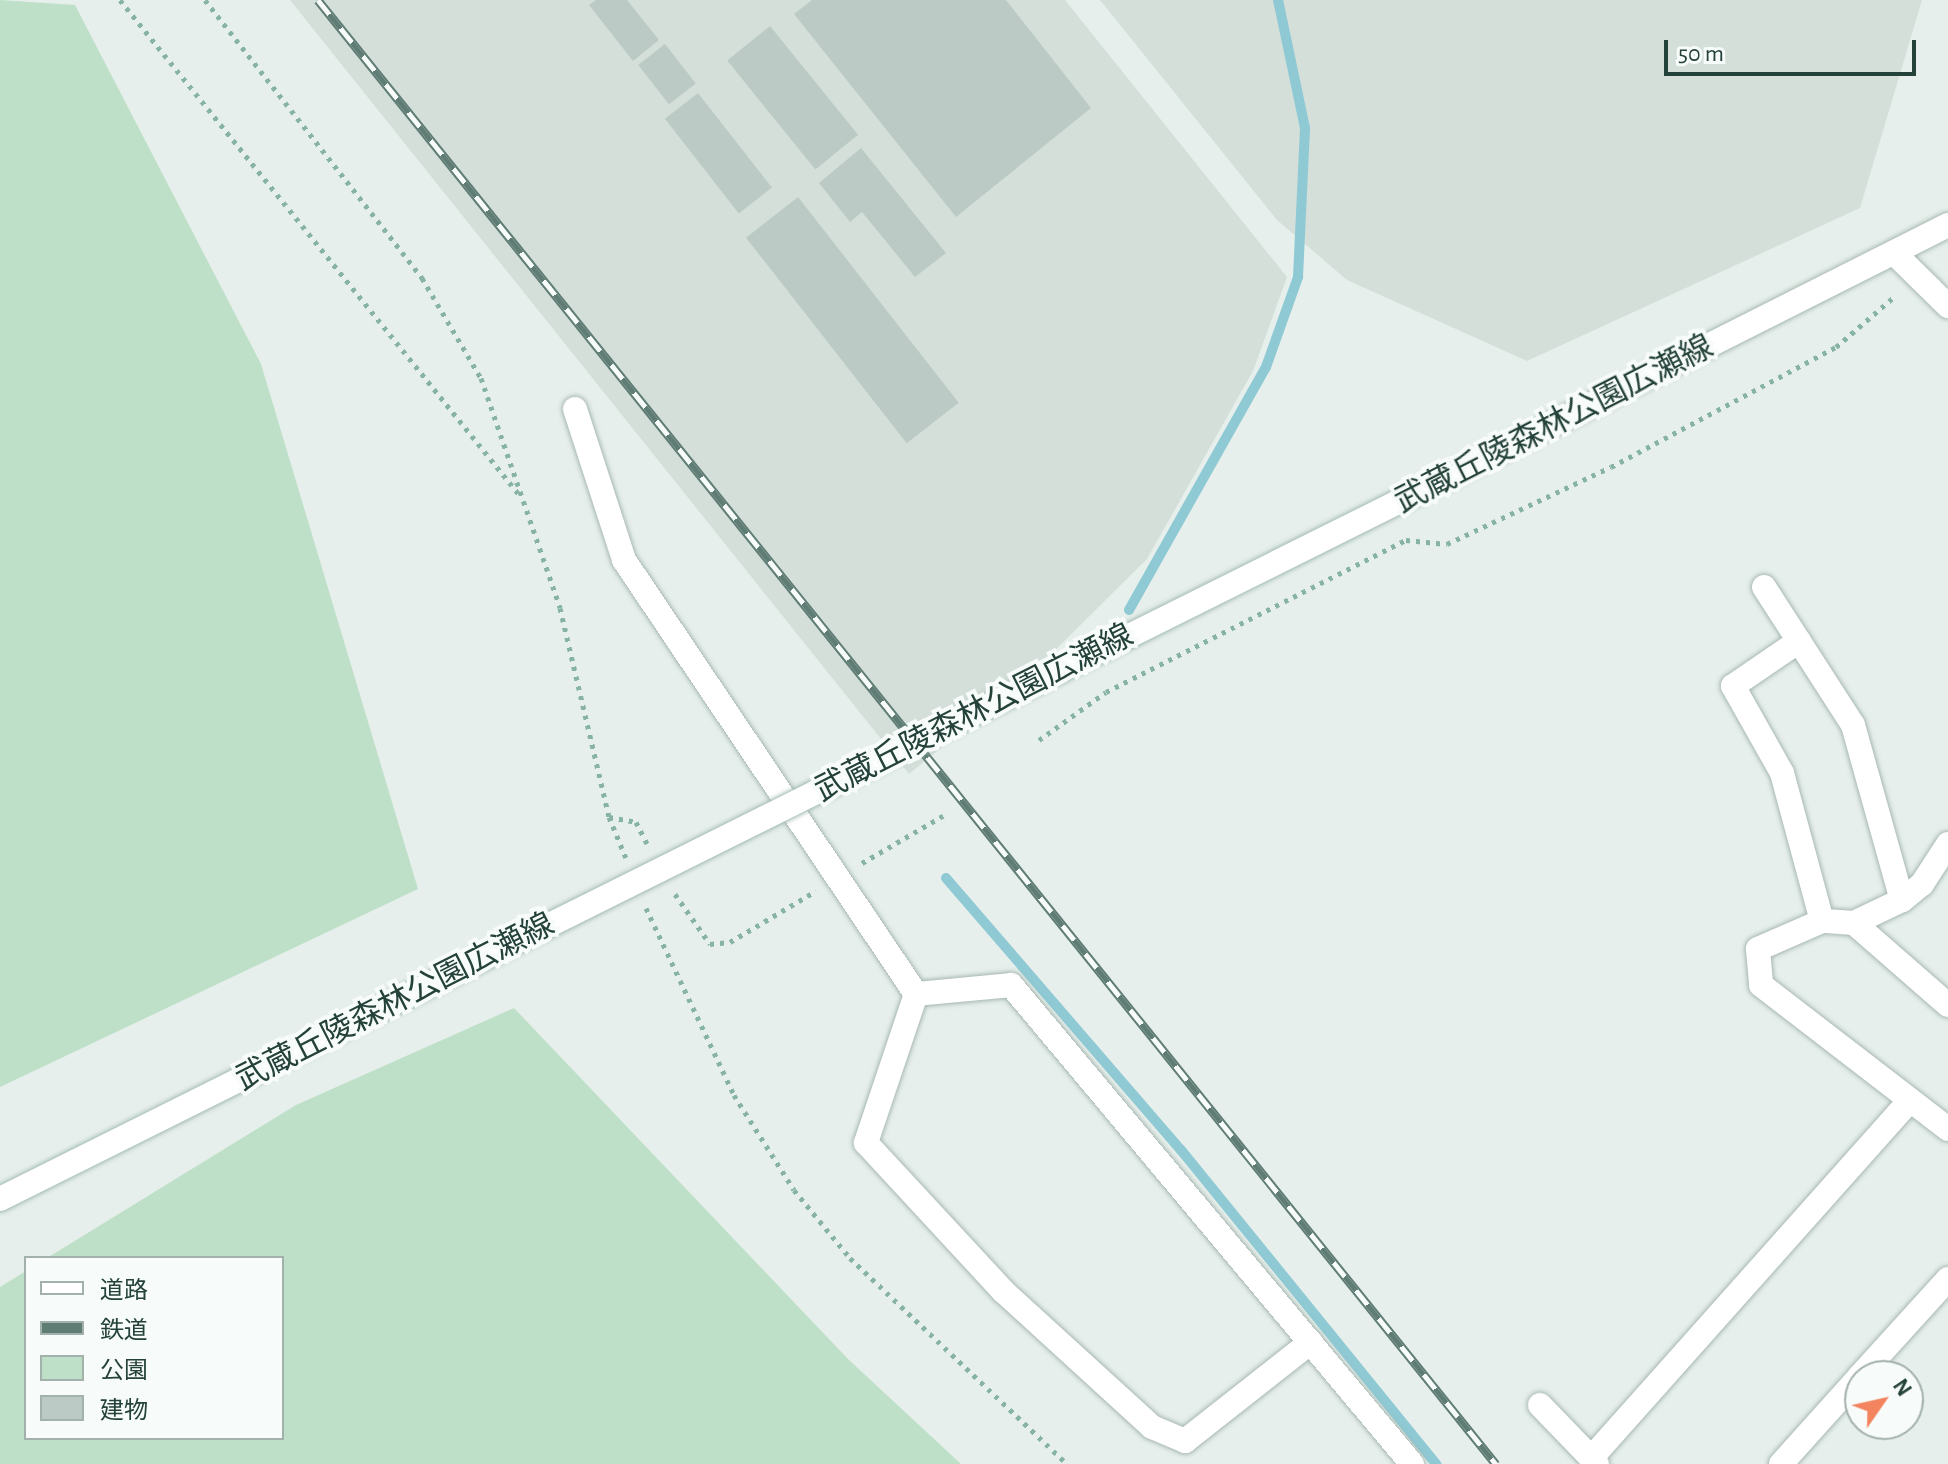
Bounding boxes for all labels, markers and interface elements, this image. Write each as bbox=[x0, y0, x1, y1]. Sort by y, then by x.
scale bar bbox=[1668, 24, 1920, 74]
text: 50 m bbox=[1678, 42, 1724, 66]
street label: 武蔵丘陵森林公園広瀬線 bbox=[1388, 327, 1720, 521]
street label: 武蔵丘陵森林公園広瀬線 bbox=[808, 616, 1140, 810]
street label: 武蔵丘陵森林公園広瀬線 bbox=[229, 905, 561, 1099]
legend bbox=[24, 1256, 284, 1440]
text: 道路 bbox=[100, 1279, 148, 1303]
text: 鉄道 bbox=[100, 1319, 148, 1343]
text: 公園 bbox=[100, 1359, 148, 1383]
north arrow bbox=[1844, 1360, 1924, 1440]
text: N bbox=[1889, 1375, 1916, 1400]
text: 建物 bbox=[100, 1399, 148, 1423]

